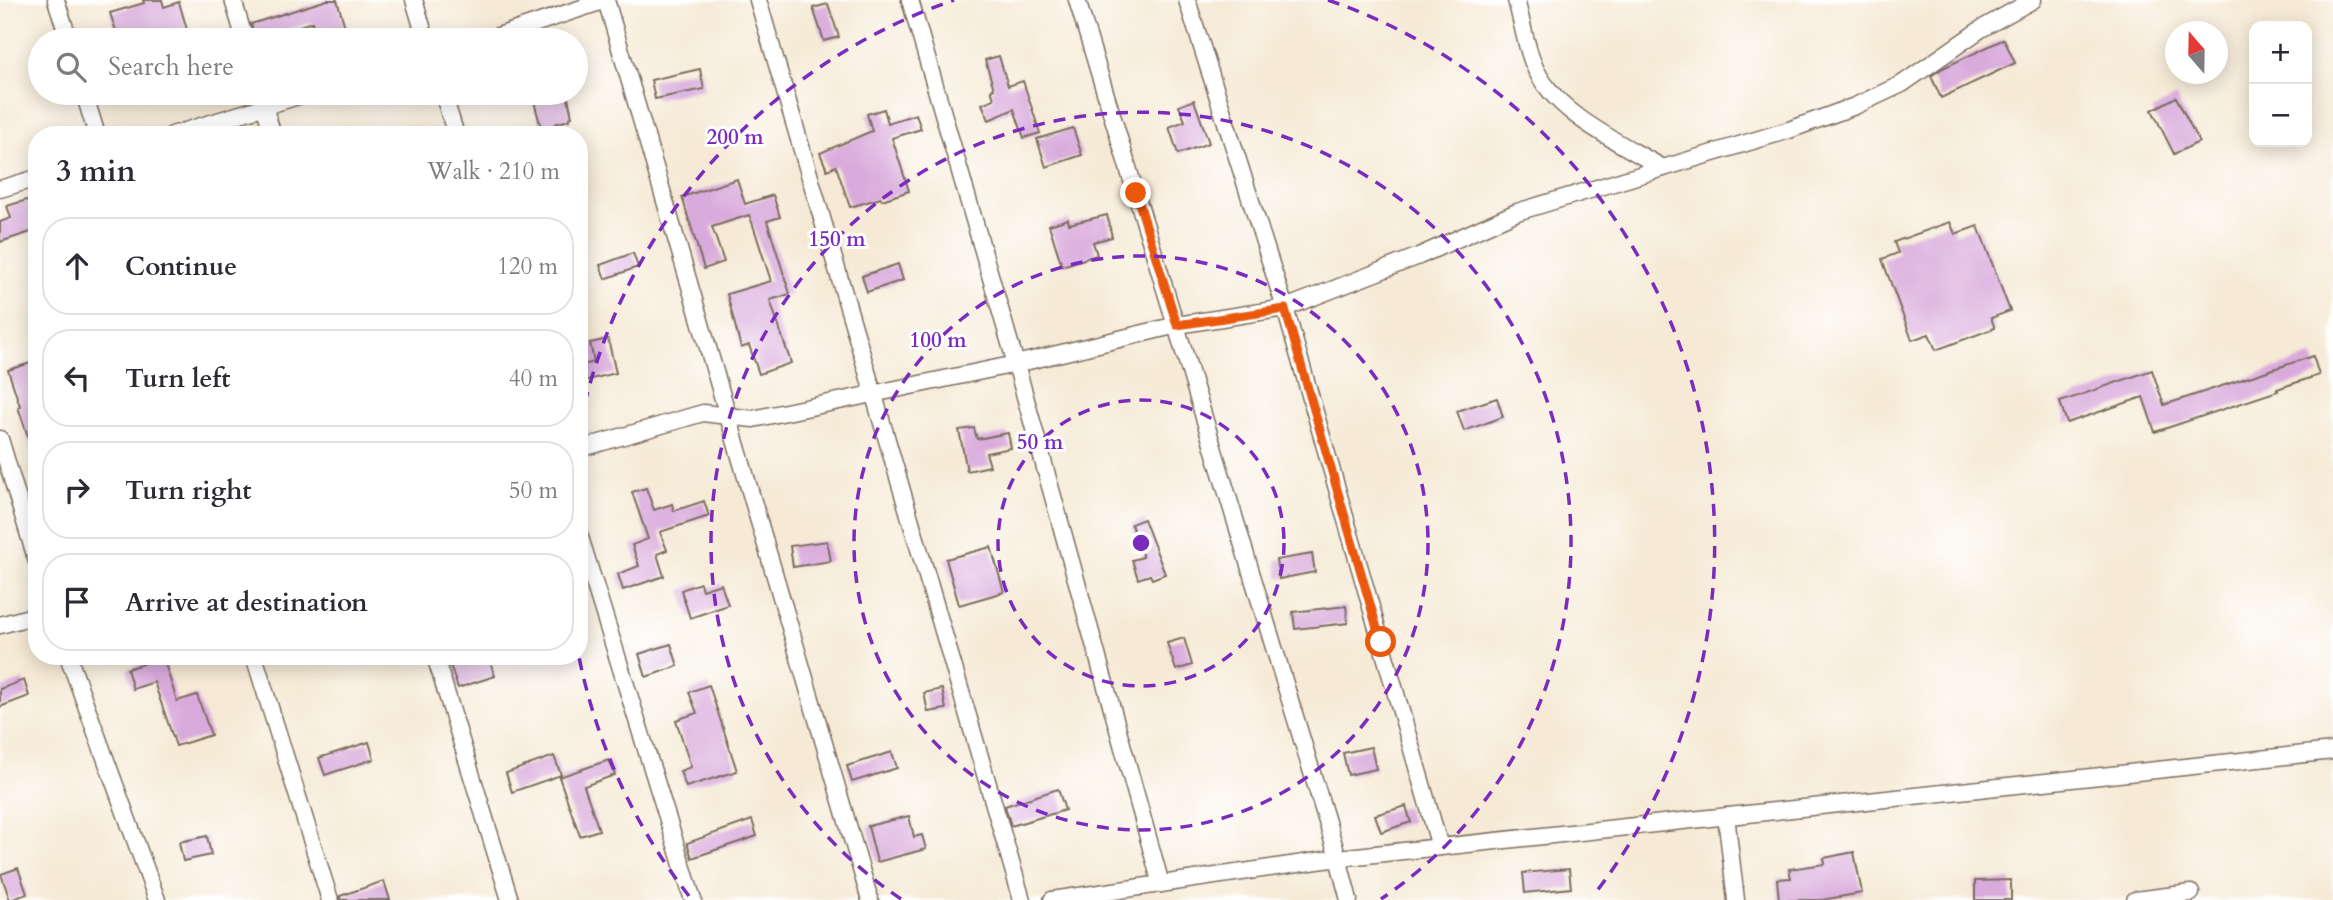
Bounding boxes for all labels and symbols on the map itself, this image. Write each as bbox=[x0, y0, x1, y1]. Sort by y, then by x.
north arrow bbox=[2165, 21, 2228, 84]
text: 200 m bbox=[706, 123, 764, 152]
route end bbox=[1120, 177, 1151, 208]
text: 150 m bbox=[808, 225, 866, 254]
text: 100 m bbox=[909, 326, 967, 355]
text: 50 m bbox=[1017, 428, 1064, 457]
centre of rings bbox=[1129, 531, 1153, 555]
route start bbox=[1365, 626, 1396, 657]

